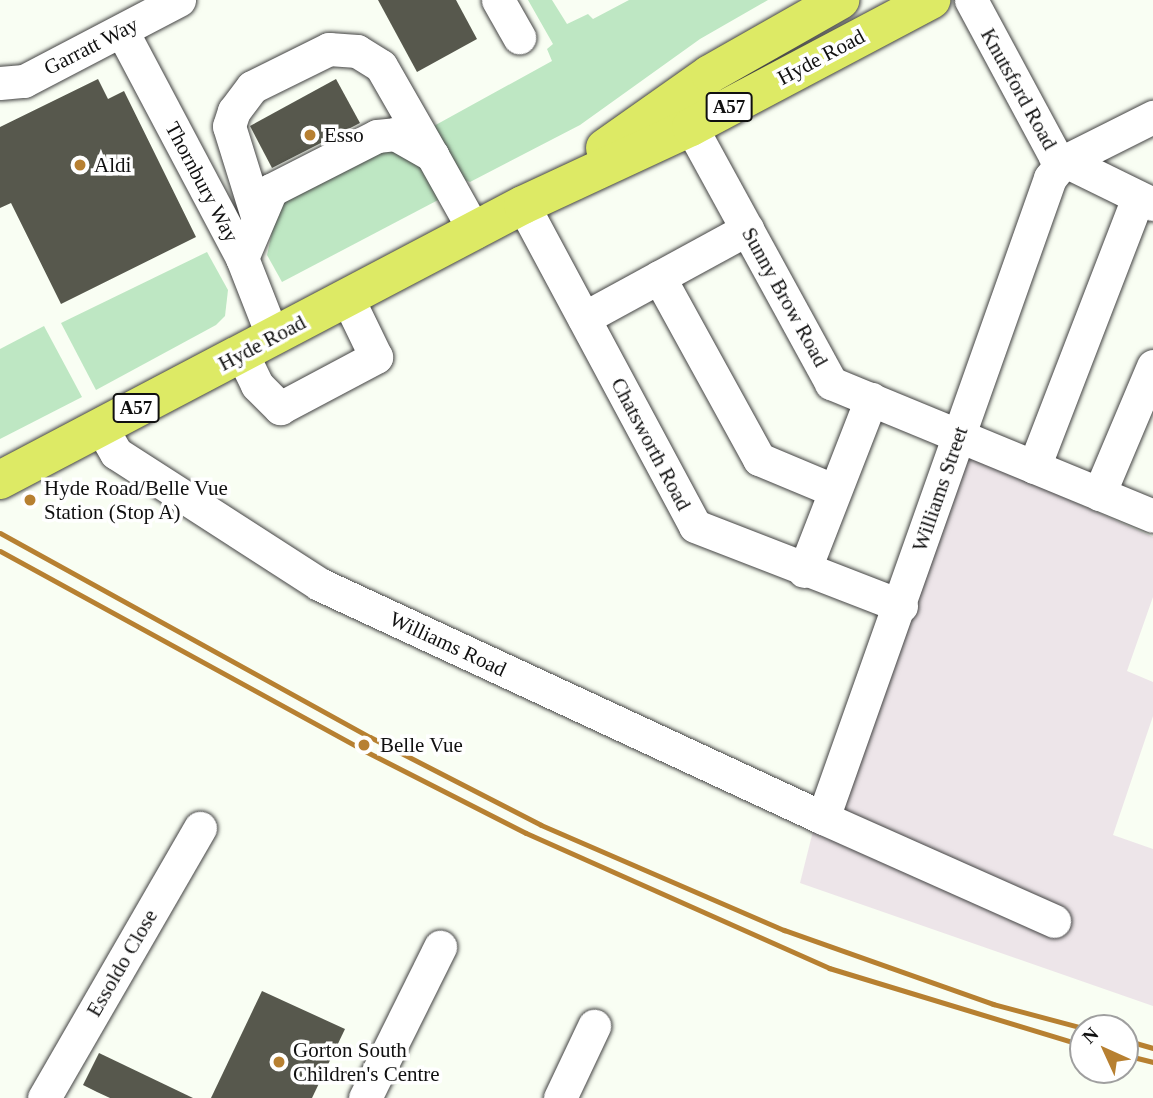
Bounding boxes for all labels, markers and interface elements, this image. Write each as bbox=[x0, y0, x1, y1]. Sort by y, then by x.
street label: Garratt Way bbox=[40, 11, 142, 81]
street label: Hyde Road bbox=[773, 24, 869, 90]
street label: Knutsford Road bbox=[975, 24, 1063, 154]
road number: A57 bbox=[704, 92, 754, 122]
street label: Thornbury Way bbox=[160, 117, 244, 247]
place label: Esso bbox=[324, 122, 364, 148]
marker: Esso bbox=[302, 127, 318, 143]
place label: Aldi bbox=[94, 152, 131, 178]
marker: Aldi bbox=[72, 157, 88, 173]
street label: Sunny Brow Road bbox=[736, 223, 834, 371]
street label: Hyde Road bbox=[214, 310, 310, 376]
street label: Chatsworth Road bbox=[606, 373, 696, 515]
road number: A57 bbox=[111, 392, 160, 424]
street label: Williams Street bbox=[907, 423, 973, 555]
place label: Hyde Road/Belle Vue Station (Stop A) bbox=[44, 475, 228, 525]
marker: Hyde Road/Belle Vue Station (Stop A) bbox=[22, 492, 38, 508]
street label: Williams Road bbox=[386, 606, 510, 682]
place label: Belle Vue bbox=[380, 732, 463, 758]
marker: Belle Vue bbox=[354, 735, 374, 755]
street label: Essoldo Close bbox=[81, 905, 163, 1021]
north arrow bbox=[1069, 1014, 1139, 1084]
text: N bbox=[1078, 1023, 1102, 1047]
place label: Gorton South Children's Centre bbox=[293, 1037, 440, 1087]
marker: Gorton South Children's Centre bbox=[271, 1054, 287, 1070]

